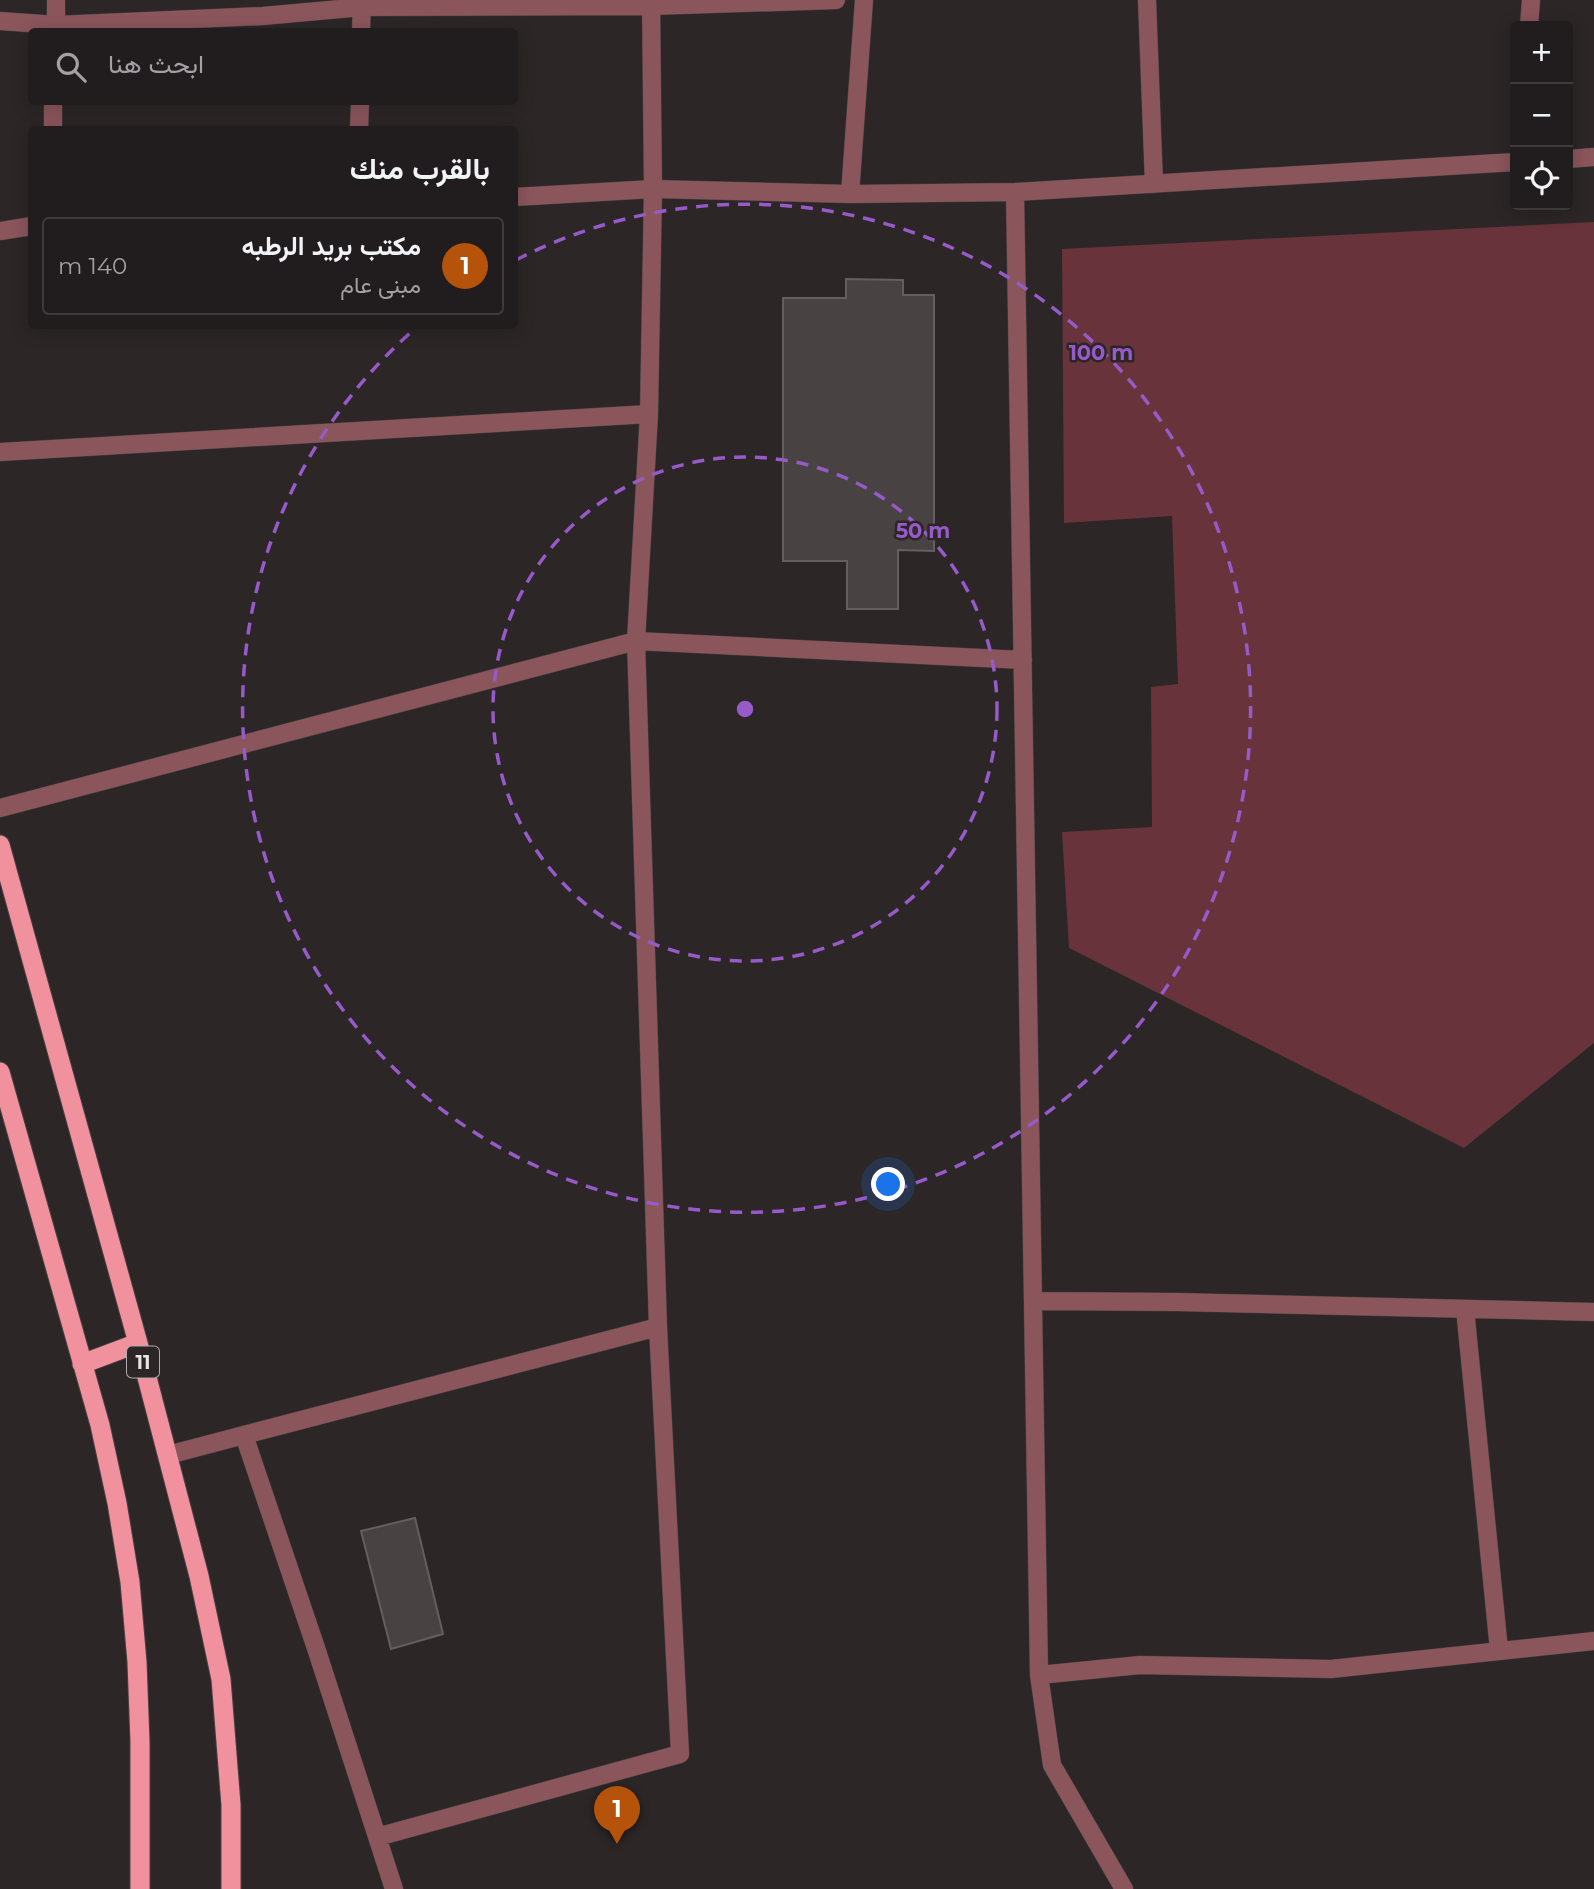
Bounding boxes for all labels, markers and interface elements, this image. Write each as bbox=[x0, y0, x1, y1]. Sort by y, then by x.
map controls bbox=[1510, 21, 1573, 210]
button: + bbox=[1510, 21, 1573, 84]
search box bbox=[28, 28, 518, 105]
icon: search bbox=[52, 48, 90, 86]
text: ابحث هنا bbox=[108, 48, 204, 80]
button: − bbox=[1510, 84, 1573, 147]
button: locate bbox=[1510, 147, 1573, 210]
text: بالقرب منك bbox=[350, 150, 490, 187]
text: مكتب بريد الرطبه bbox=[242, 230, 421, 262]
text: 140 m bbox=[58, 252, 127, 280]
text: 1 bbox=[460, 252, 470, 280]
text: مبنى عام bbox=[340, 271, 421, 299]
text: 100 m bbox=[1069, 340, 1133, 365]
text: 50 m bbox=[896, 518, 950, 543]
centre of rings bbox=[733, 697, 757, 721]
your location bbox=[871, 1167, 905, 1201]
road number: 11 bbox=[127, 1346, 159, 1378]
pin: 1 bbox=[594, 1786, 640, 1844]

